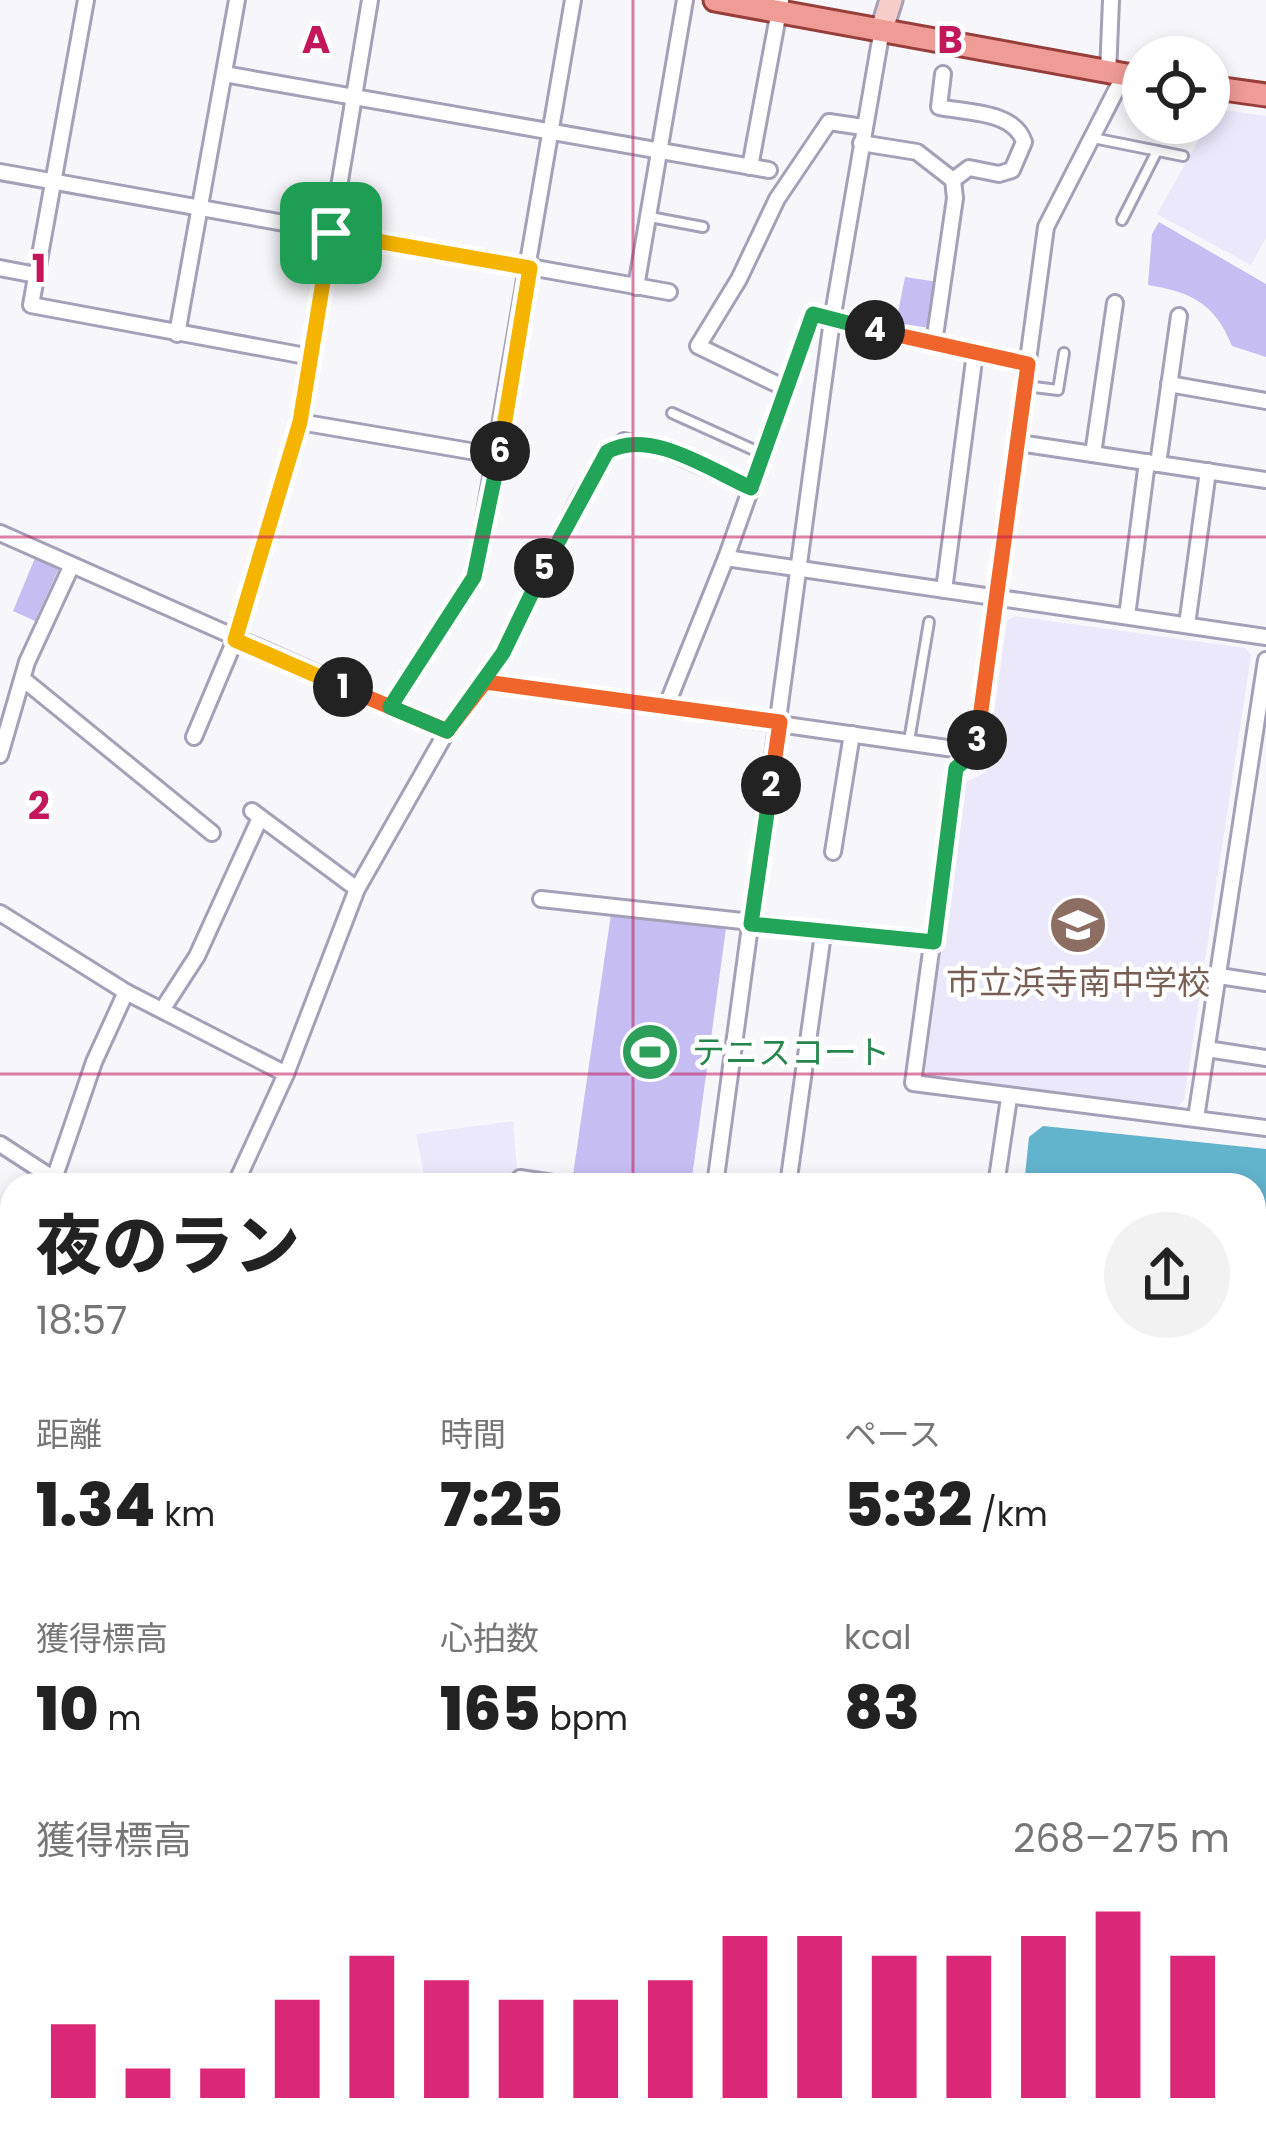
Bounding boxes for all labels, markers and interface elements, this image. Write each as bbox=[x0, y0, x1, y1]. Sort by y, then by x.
text: A bbox=[302, 12, 331, 67]
text: B bbox=[937, 12, 963, 67]
map controls bbox=[1122, 36, 1230, 144]
button: locate bbox=[1122, 36, 1230, 144]
pin bbox=[280, 182, 382, 284]
icon: arrive bbox=[298, 200, 364, 266]
text: 1 bbox=[32, 241, 46, 296]
pin: 4 bbox=[845, 300, 905, 360]
text: 4 bbox=[864, 306, 886, 353]
pin: 6 bbox=[470, 421, 530, 481]
text: 6 bbox=[489, 427, 511, 474]
pin: 5 bbox=[514, 538, 574, 598]
text: 5 bbox=[533, 544, 555, 591]
pin: 1 bbox=[313, 657, 373, 717]
text: 1 bbox=[337, 663, 349, 710]
pin: 3 bbox=[947, 710, 1007, 770]
text: 3 bbox=[967, 716, 987, 763]
pin: 2 bbox=[741, 755, 801, 815]
text: 2 bbox=[762, 761, 780, 808]
text: 2 bbox=[28, 778, 50, 833]
school or university icon: 市立浜寺南中学校 bbox=[1047, 894, 1109, 956]
place label: 市立浜寺南中学校 bbox=[946, 959, 1210, 1006]
sports icon: テニスコート bbox=[619, 1021, 681, 1083]
place label: テニスコート bbox=[692, 1029, 890, 1076]
text: 夜のラン bbox=[36, 1200, 300, 1292]
button: share bbox=[1104, 1212, 1230, 1338]
text: 18:57 bbox=[36, 1293, 127, 1348]
text: 距離 bbox=[36, 1411, 102, 1458]
text: 時間 bbox=[440, 1411, 506, 1458]
text: ペース bbox=[844, 1411, 941, 1458]
text: 1.34 bbox=[36, 1463, 155, 1547]
text: 7:25 bbox=[440, 1463, 563, 1547]
text: 5:32 bbox=[844, 1463, 972, 1547]
text: km bbox=[155, 1491, 215, 1538]
text: /km bbox=[972, 1491, 1048, 1538]
text: kcal bbox=[844, 1614, 911, 1661]
text: 獲得標高 bbox=[36, 1615, 168, 1662]
text: 心拍数 bbox=[440, 1615, 539, 1662]
text: 83 bbox=[844, 1666, 920, 1750]
text: 10 bbox=[36, 1667, 99, 1751]
text: 165 bbox=[440, 1667, 541, 1751]
text: m bbox=[99, 1695, 141, 1742]
text: bpm bbox=[541, 1695, 628, 1742]
text: 268–275 m bbox=[1013, 1811, 1230, 1866]
text: 獲得標高 bbox=[36, 1813, 192, 1868]

